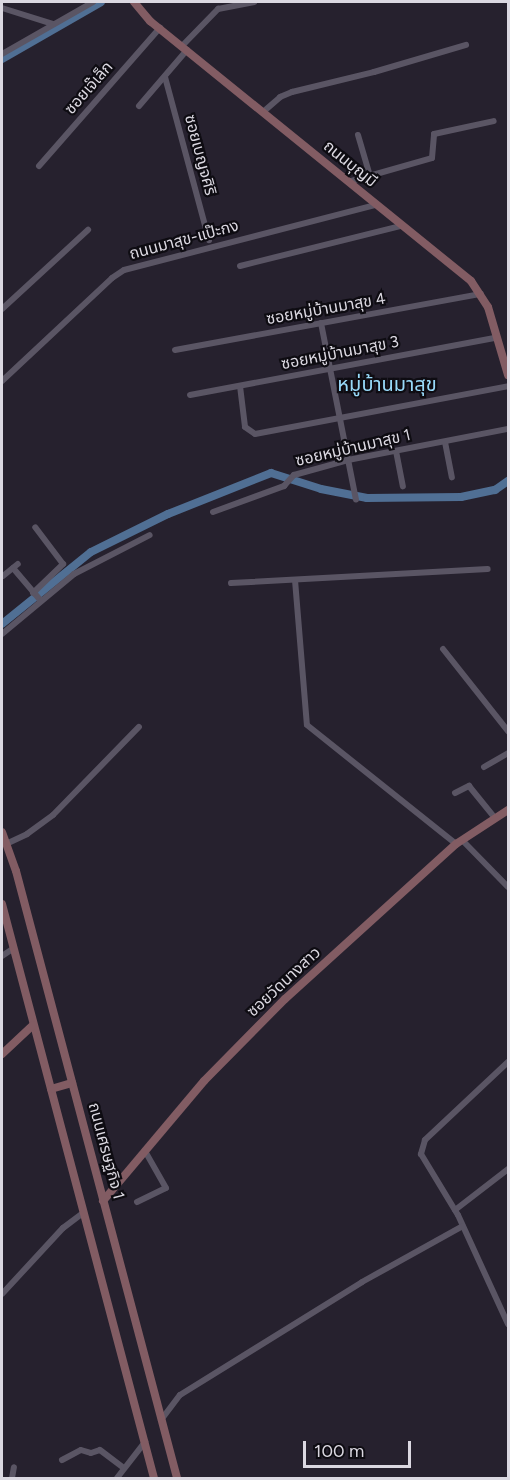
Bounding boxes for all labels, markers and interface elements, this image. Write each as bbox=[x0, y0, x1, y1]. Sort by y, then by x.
street label: ซอยเจ๊เล็ก bbox=[61, 58, 117, 118]
street label: ซอยเบญจศิริ bbox=[180, 113, 220, 197]
street label: ถนนบุญมี bbox=[319, 137, 381, 191]
street label: ถนนมาสุข-แป๊ะกง bbox=[127, 216, 241, 264]
street label: ซอยหมู่บ้านมาสุข 4 bbox=[265, 289, 387, 329]
street label: ซอยหมู่บ้านมาสุข 3 bbox=[279, 332, 401, 374]
district label: หมู่บ้านมาสุข bbox=[337, 372, 437, 396]
street label: ซอยหมู่บ้านมาสุข 1 bbox=[294, 425, 412, 471]
street label: ซอยวัดนางสาว bbox=[243, 943, 325, 1021]
street label: ถนนเศรษฐกิจ 1 bbox=[84, 1101, 128, 1201]
scale bar bbox=[306, 1429, 414, 1467]
text: 100 m bbox=[314, 1440, 364, 1462]

